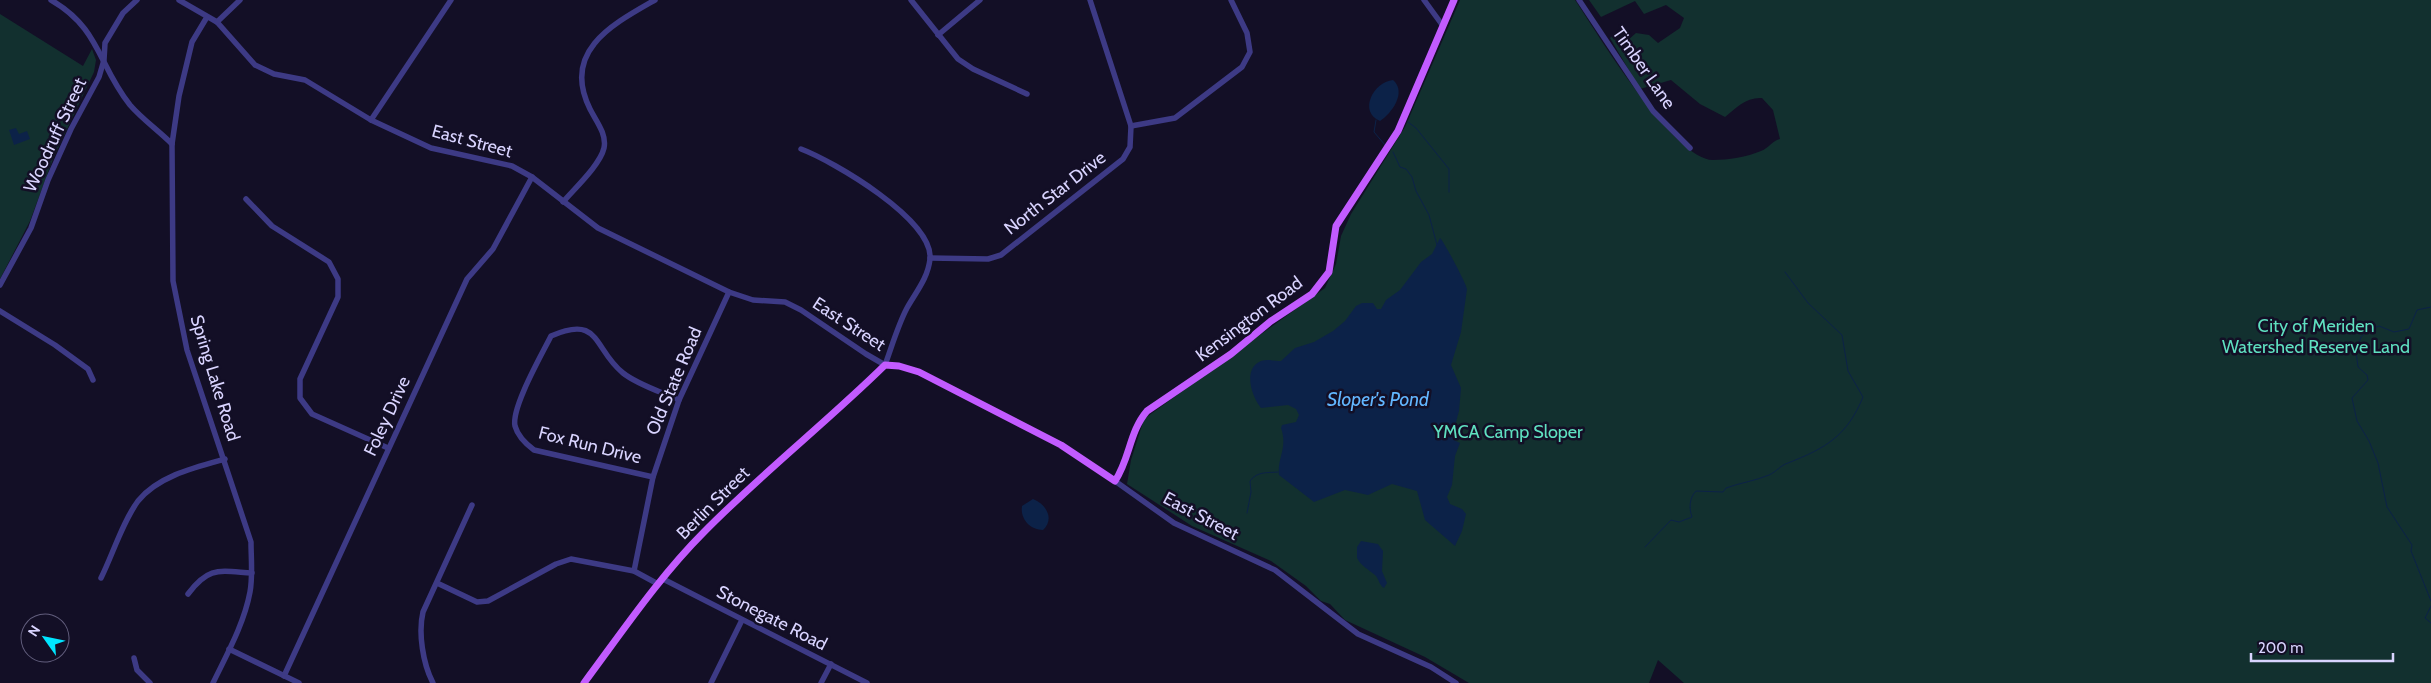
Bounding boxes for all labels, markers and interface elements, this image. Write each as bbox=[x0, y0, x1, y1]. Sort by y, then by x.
street label: Timber Lane bbox=[1608, 23, 1680, 113]
street label: Woodruff Street bbox=[19, 74, 91, 196]
street label: East Street bbox=[429, 120, 515, 162]
street label: North Star Drive bbox=[1000, 146, 1110, 240]
street label: Kensington Road bbox=[1191, 272, 1307, 366]
street label: East Street bbox=[808, 292, 890, 356]
street label: Spring Lake Road bbox=[185, 312, 245, 444]
park label: City of Meriden Watershed Reserve Land bbox=[2222, 315, 2410, 358]
street label: Old State Road bbox=[641, 324, 707, 438]
street label: Foley Drive bbox=[359, 373, 415, 459]
water label: Sloper's Pond bbox=[1327, 388, 1430, 411]
park label: YMCA Camp Sloper bbox=[1432, 421, 1583, 443]
street label: Fox Run Drive bbox=[536, 422, 644, 468]
street label: Berlin Street bbox=[672, 462, 754, 544]
street label: East Street bbox=[1159, 487, 1243, 545]
street label: Stonegate Road bbox=[713, 581, 831, 655]
north arrow bbox=[20, 613, 70, 663]
text: N bbox=[24, 622, 44, 640]
scale bar bbox=[2251, 630, 2394, 662]
text: 200 m bbox=[2258, 639, 2303, 657]

